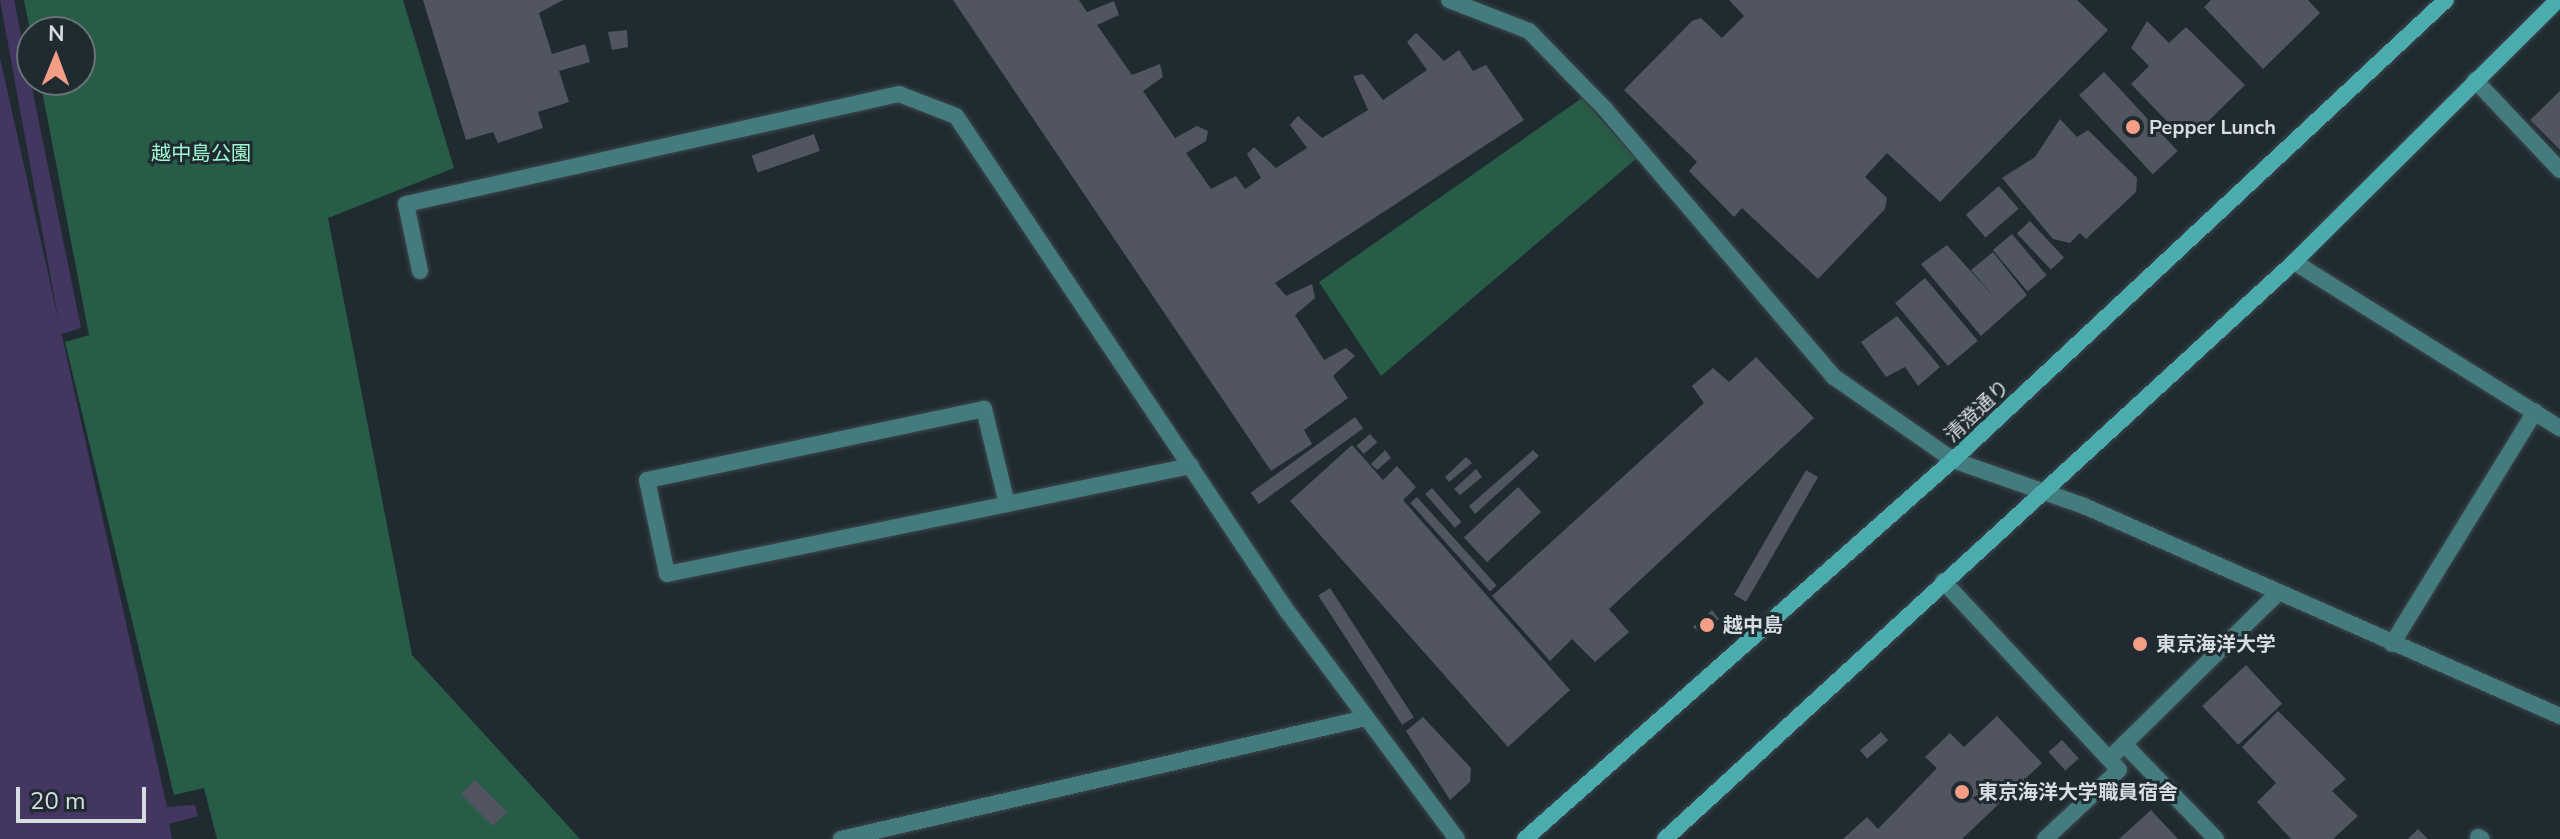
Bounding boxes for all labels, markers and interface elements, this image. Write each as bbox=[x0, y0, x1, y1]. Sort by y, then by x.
north arrow bbox=[16, 16, 96, 96]
text: N bbox=[48, 19, 65, 49]
place label: Pepper Lunch bbox=[2149, 115, 2276, 139]
marker: Pepper Lunch bbox=[2124, 118, 2142, 136]
park label: 越中島公園 bbox=[151, 141, 251, 165]
street label: 清澄通り bbox=[1940, 375, 2014, 447]
place label: 越中島 bbox=[1723, 613, 1783, 637]
marker: 越中島 bbox=[1698, 616, 1716, 634]
place label: 東京海洋大学 bbox=[2156, 632, 2276, 656]
marker: 東京海洋大学 bbox=[2131, 635, 2149, 653]
scale bar bbox=[20, 771, 150, 821]
place label: 東京海洋大学職員宿舎 bbox=[1978, 780, 2178, 804]
marker: 東京海洋大学職員宿舎 bbox=[1953, 783, 1971, 801]
text: 20 m bbox=[30, 785, 86, 817]

